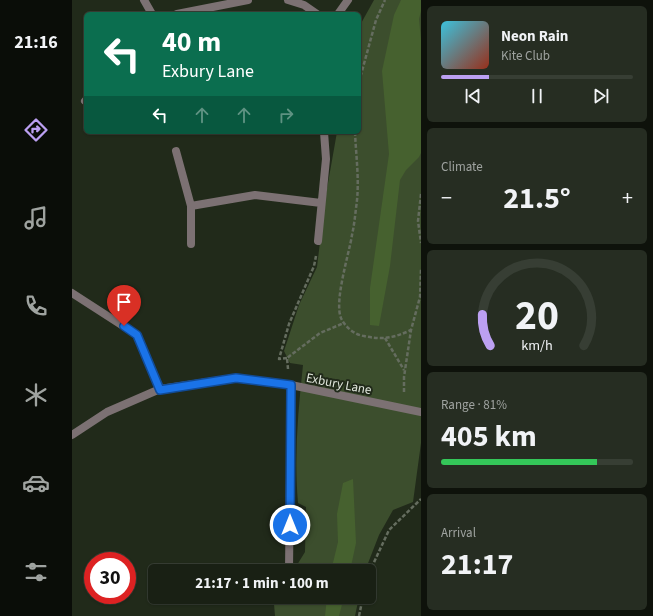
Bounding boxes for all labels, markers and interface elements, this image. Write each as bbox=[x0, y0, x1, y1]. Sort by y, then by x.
text: 40 m bbox=[162, 22, 221, 62]
text: Neon Rain bbox=[501, 26, 568, 47]
icon: left bbox=[96, 28, 148, 80]
text: 21:16 bbox=[14, 30, 58, 55]
text: Kite Club bbox=[501, 47, 550, 65]
text: Exbury Lane bbox=[162, 59, 254, 84]
icon: previous bbox=[462, 85, 484, 107]
icon: pause bbox=[526, 85, 548, 107]
icon: next bbox=[590, 85, 612, 107]
icon: left bbox=[149, 104, 171, 126]
icon: ahead bbox=[191, 104, 213, 126]
icon: ahead bbox=[233, 104, 255, 126]
icon: right bbox=[275, 104, 297, 126]
icon: directions bbox=[22, 116, 50, 144]
text: Climate bbox=[441, 158, 483, 176]
text: 21.5° bbox=[503, 177, 571, 220]
text: − bbox=[441, 182, 452, 214]
text: + bbox=[622, 182, 633, 214]
icon: music bbox=[22, 204, 50, 232]
pin bbox=[107, 285, 141, 326]
text: 20 bbox=[515, 286, 559, 346]
icon: arrive bbox=[113, 291, 135, 313]
icon: phone bbox=[22, 292, 50, 320]
text: km/h bbox=[521, 335, 553, 356]
street label: Exbury Lane bbox=[304, 369, 373, 399]
icon: climate bbox=[22, 381, 50, 409]
text: Range · 81% bbox=[441, 396, 507, 414]
text: 405 km bbox=[441, 415, 537, 458]
icon: car bbox=[22, 469, 50, 497]
position arrow bbox=[269, 504, 311, 546]
text: Arrival bbox=[441, 524, 476, 542]
text: 21:17 bbox=[441, 543, 513, 586]
speed limit sign: 30 bbox=[84, 552, 136, 604]
icon: filters bbox=[22, 558, 50, 586]
text: 21:17 · 1 min · 100 m bbox=[195, 573, 329, 594]

